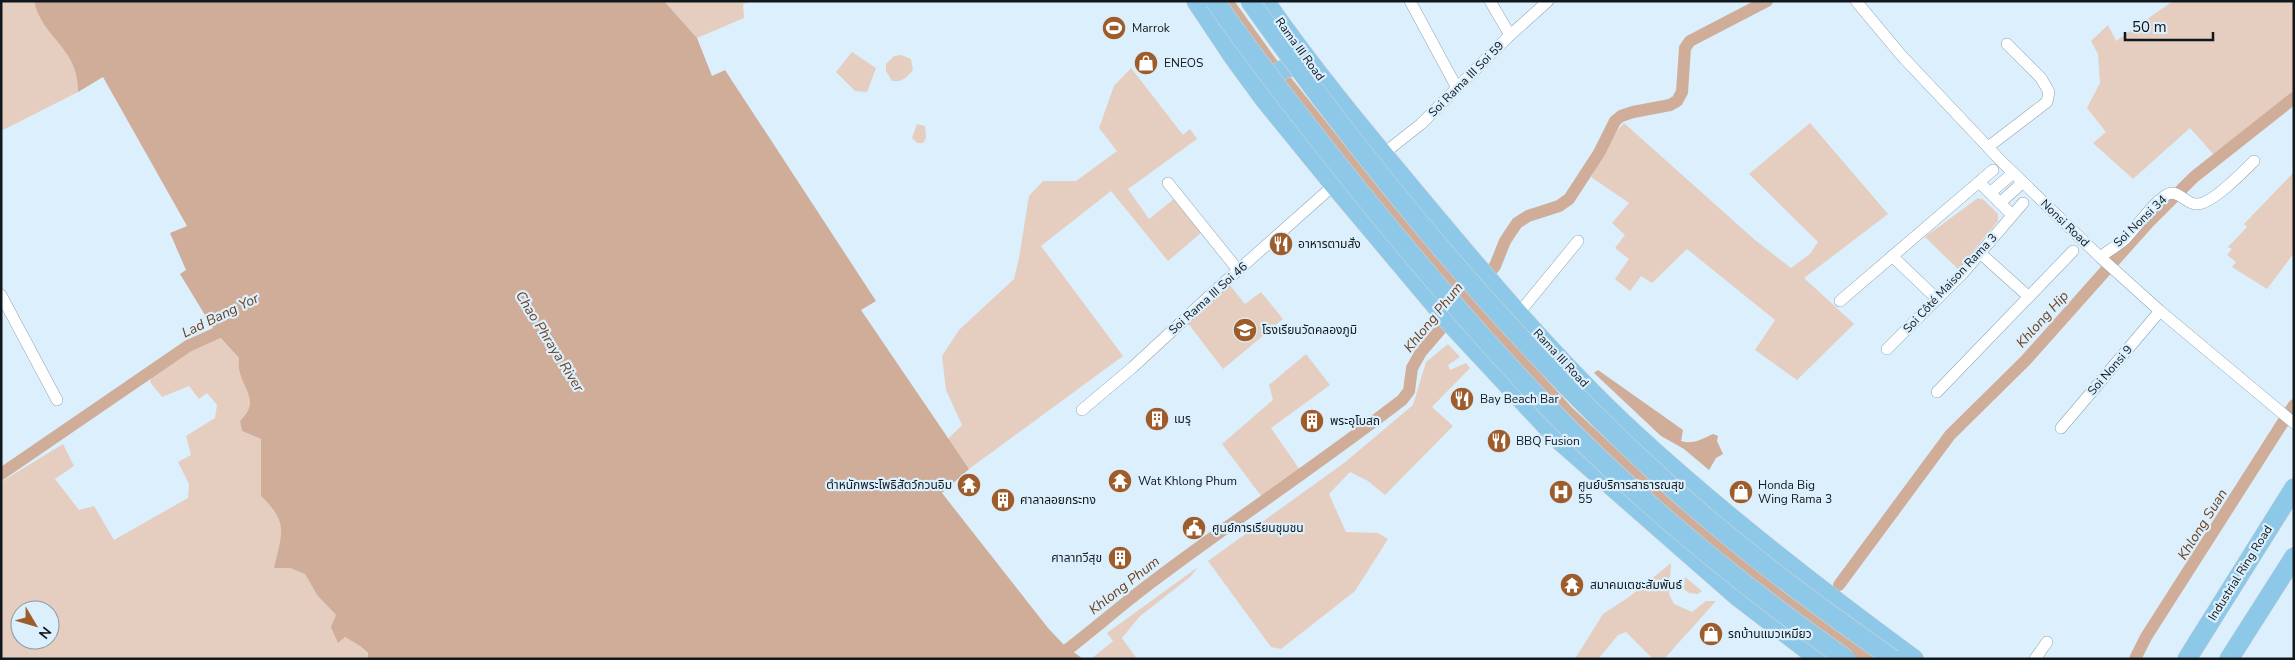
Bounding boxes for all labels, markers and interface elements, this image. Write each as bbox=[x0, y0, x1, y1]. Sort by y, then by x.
scale bar bbox=[2125, 10, 2212, 42]
street label: Rama III Road bbox=[1272, 14, 1328, 84]
sports icon: Marrok bbox=[1101, 15, 1127, 41]
text: 50 m bbox=[2132, 17, 2167, 37]
place label: Marrok bbox=[1132, 20, 1171, 36]
street label: Soi Rama III Soi 59 bbox=[1425, 38, 1507, 120]
shop icon: ENEOS bbox=[1133, 50, 1159, 76]
place label: ENEOS bbox=[1164, 55, 1203, 71]
street label: Soi Nonsi 34 bbox=[2110, 192, 2170, 250]
street label: Nonsi Road bbox=[2037, 196, 2093, 250]
street label: Soi Côté Maison Rama 3 bbox=[1900, 230, 2000, 336]
restaurant icon: อาหารตามสั่ง bbox=[1268, 231, 1294, 257]
place label: อาหารตามสั่ง bbox=[1298, 236, 1361, 252]
street label: Soi Rama III Soi 46 bbox=[1165, 258, 1251, 338]
water label: Khlong Phum bbox=[1399, 278, 1468, 356]
water label: Chao Phraya River bbox=[511, 287, 589, 396]
water label: Khlong Hip bbox=[2012, 287, 2073, 352]
water label: Lad Bang Yor bbox=[179, 288, 263, 342]
school or university icon: โรงเรียนวัดคลองภูมิ bbox=[1232, 317, 1258, 343]
place label: โรงเรียนวัดคลองภูมิ bbox=[1262, 322, 1357, 338]
street label: Rama III Road bbox=[1530, 325, 1592, 391]
street label: Soi Nonsi 9 bbox=[2084, 342, 2136, 398]
restaurant icon: Bay Beach Bar bbox=[1449, 386, 1475, 412]
place label: Bay Beach Bar bbox=[1480, 391, 1559, 407]
building icon: เมรุ bbox=[1144, 406, 1170, 432]
building icon: พระอุโบสถ bbox=[1299, 408, 1325, 434]
place label: เมรุ bbox=[1174, 411, 1191, 427]
place label: พระอุโบสถ bbox=[1330, 413, 1380, 429]
restaurant icon: BBQ Fusion bbox=[1486, 428, 1512, 454]
place label: BBQ Fusion bbox=[1516, 433, 1580, 449]
temple icon: Wat Khlong Phum bbox=[1107, 468, 1133, 494]
temple icon: ตำหนักพระโพธิสัตว์กวนอิม bbox=[956, 472, 982, 498]
place label: Wat Khlong Phum bbox=[1138, 473, 1237, 489]
place label: ตำหนักพระโพธิสัตว์กวนอิม bbox=[826, 477, 952, 493]
place label: ศูนย์บริการสาธารณสุข 55 bbox=[1578, 477, 1684, 507]
place label: Honda Big Wing Rama 3 bbox=[1758, 477, 1832, 507]
hospital icon: ศูนย์บริการสาธารณสุข 55 bbox=[1548, 479, 1574, 505]
shop icon: Honda Big Wing Rama 3 bbox=[1728, 479, 1754, 505]
water label: Khlong Suan bbox=[2173, 485, 2232, 563]
building icon: ศาลาลอยกระทง bbox=[990, 487, 1016, 513]
place label: ศาลาลอยกระทง bbox=[1020, 492, 1096, 508]
public building icon: ศูนย์การเรียนชุมชน bbox=[1181, 515, 1207, 541]
place label: ศูนย์การเรียนชุมชน bbox=[1212, 520, 1304, 536]
street label: Industrial Ring Road bbox=[2204, 522, 2276, 624]
building icon: ศาลาทวีสุข bbox=[1107, 545, 1133, 571]
place label: ศาลาทวีสุข bbox=[1051, 550, 1102, 566]
water label: Khlong Phum bbox=[1085, 552, 1164, 619]
temple icon: สมาคมเตชะสัมพันธ์ bbox=[1559, 572, 1585, 598]
place label: สมาคมเตชะสัมพันธ์ bbox=[1590, 577, 1682, 593]
north arrow bbox=[10, 600, 60, 650]
shop icon: รถบ้านแมวเหมียว bbox=[1698, 621, 1724, 647]
text: N bbox=[34, 623, 56, 643]
place label: รถบ้านแมวเหมียว bbox=[1728, 626, 1812, 642]

